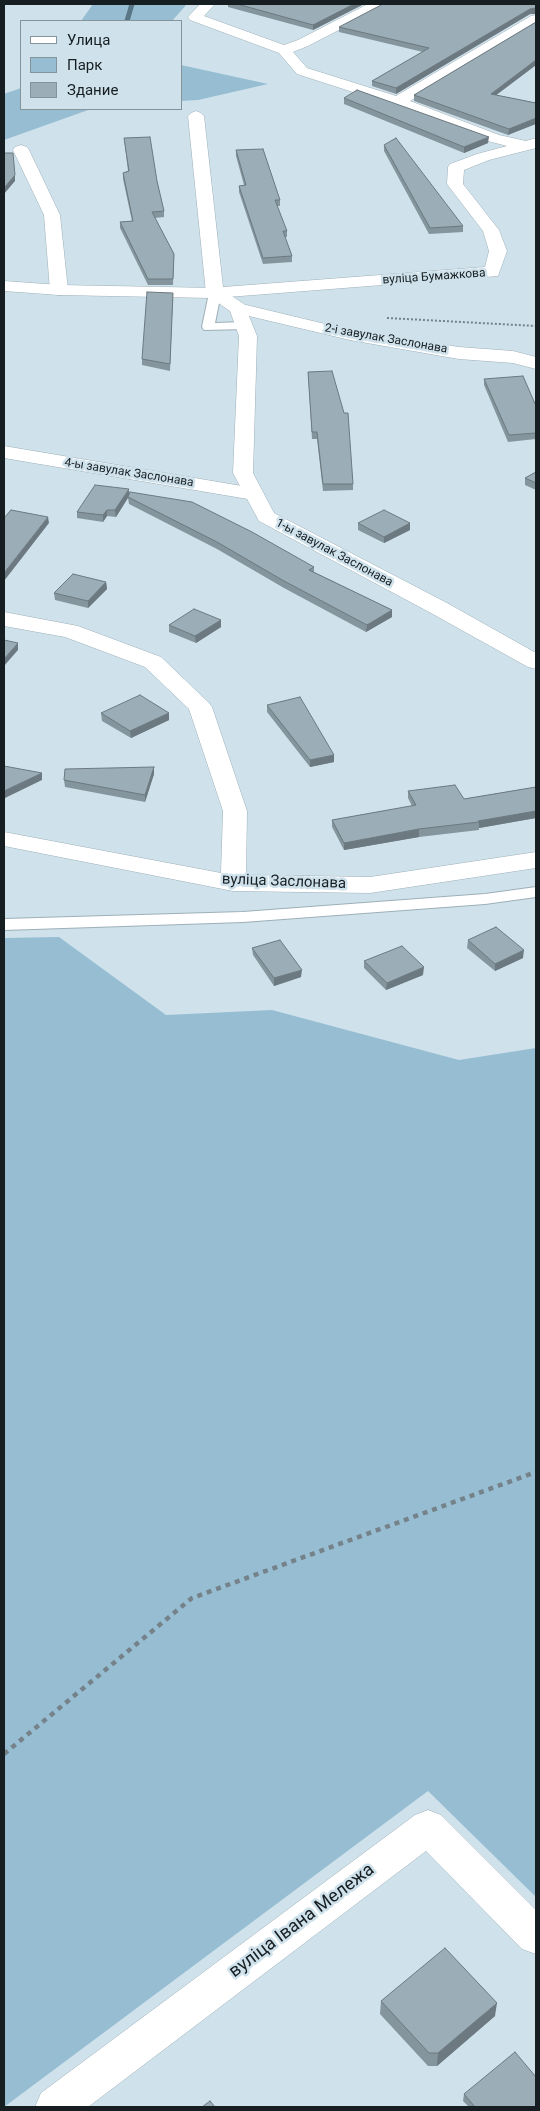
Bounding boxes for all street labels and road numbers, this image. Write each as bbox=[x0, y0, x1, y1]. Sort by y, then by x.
street label: вуліца Бумажкова bbox=[382, 266, 486, 288]
street label: 2-і завулак Заслонава bbox=[324, 321, 448, 357]
street label: 4-ы завулак Заслонава bbox=[63, 456, 195, 490]
street label: 1-ы завулак Заслонава bbox=[273, 516, 395, 590]
street label: вуліца Заслонава bbox=[222, 871, 346, 893]
street label: вуліца Івана Мележа bbox=[225, 1859, 379, 1983]

